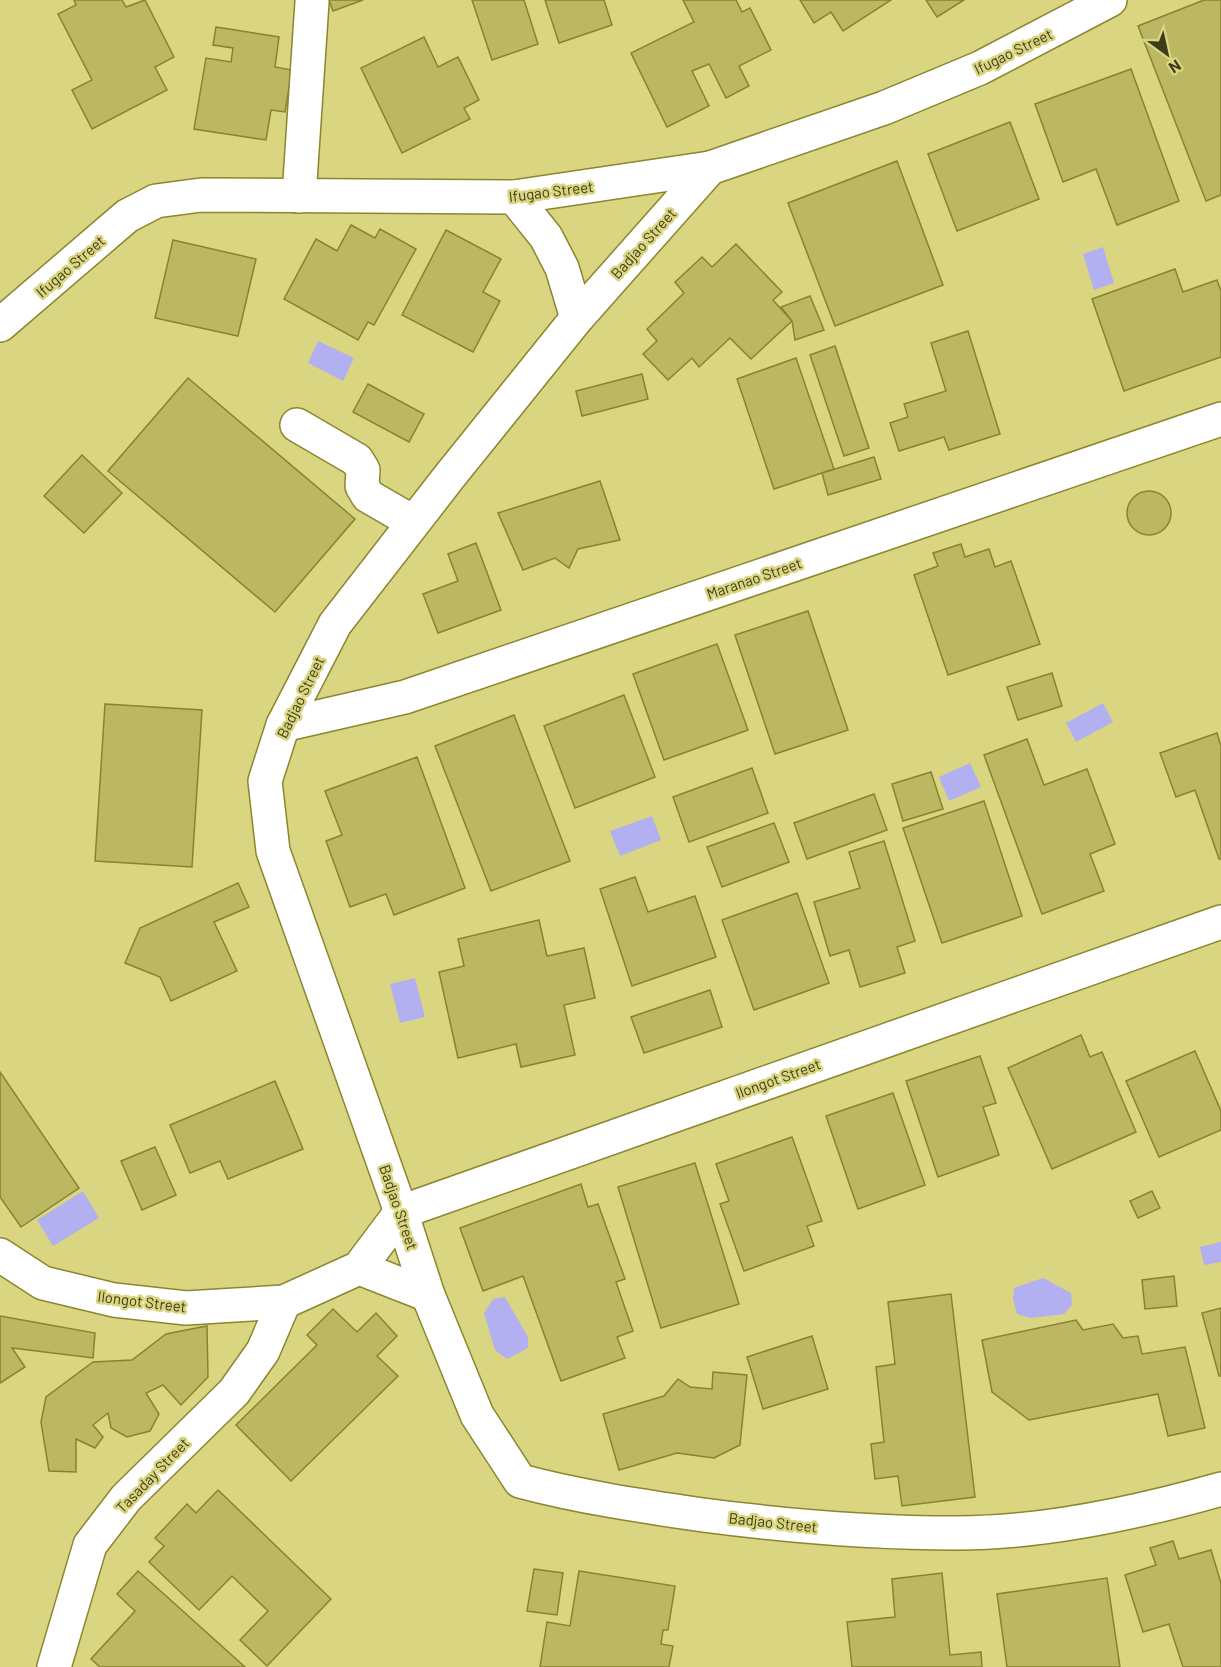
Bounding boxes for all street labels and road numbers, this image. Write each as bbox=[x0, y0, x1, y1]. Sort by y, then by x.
street label: Ifugao Street bbox=[971, 24, 1055, 78]
street label: Ifugao Street bbox=[508, 177, 594, 205]
street label: Badjao Street bbox=[607, 204, 679, 282]
street label: Ifugao Street bbox=[32, 231, 108, 301]
street label: Maranao Street bbox=[704, 553, 804, 603]
street label: Badjao Street bbox=[272, 653, 328, 741]
street label: Ilongot Street bbox=[733, 1054, 823, 1102]
street label: Badjao Street bbox=[376, 1162, 422, 1252]
street label: Ilongot Street bbox=[97, 1287, 187, 1315]
street label: Tasaday Street bbox=[112, 1434, 192, 1516]
street label: Badjao Street bbox=[728, 1508, 818, 1536]

